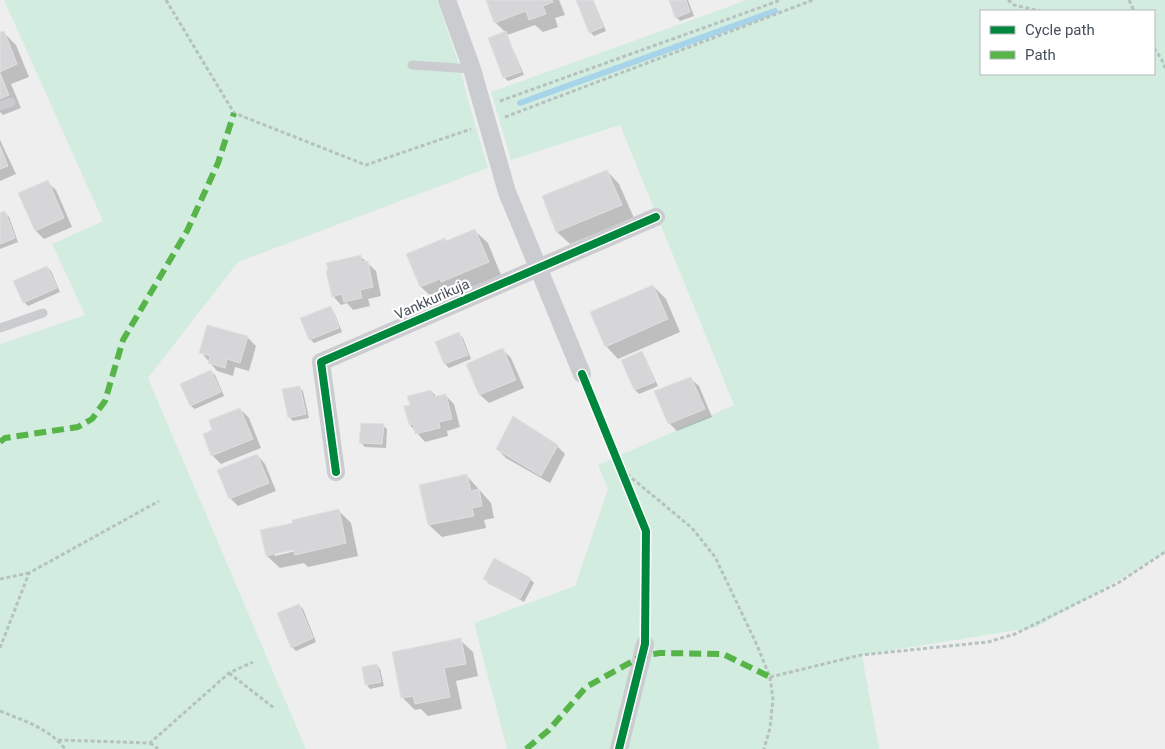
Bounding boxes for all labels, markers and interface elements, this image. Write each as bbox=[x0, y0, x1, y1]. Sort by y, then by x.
legend bbox=[980, 10, 1155, 75]
text: Cycle path bbox=[1025, 21, 1095, 39]
text: Path bbox=[1025, 46, 1056, 64]
street label: Vankkurikuja bbox=[392, 275, 472, 323]

